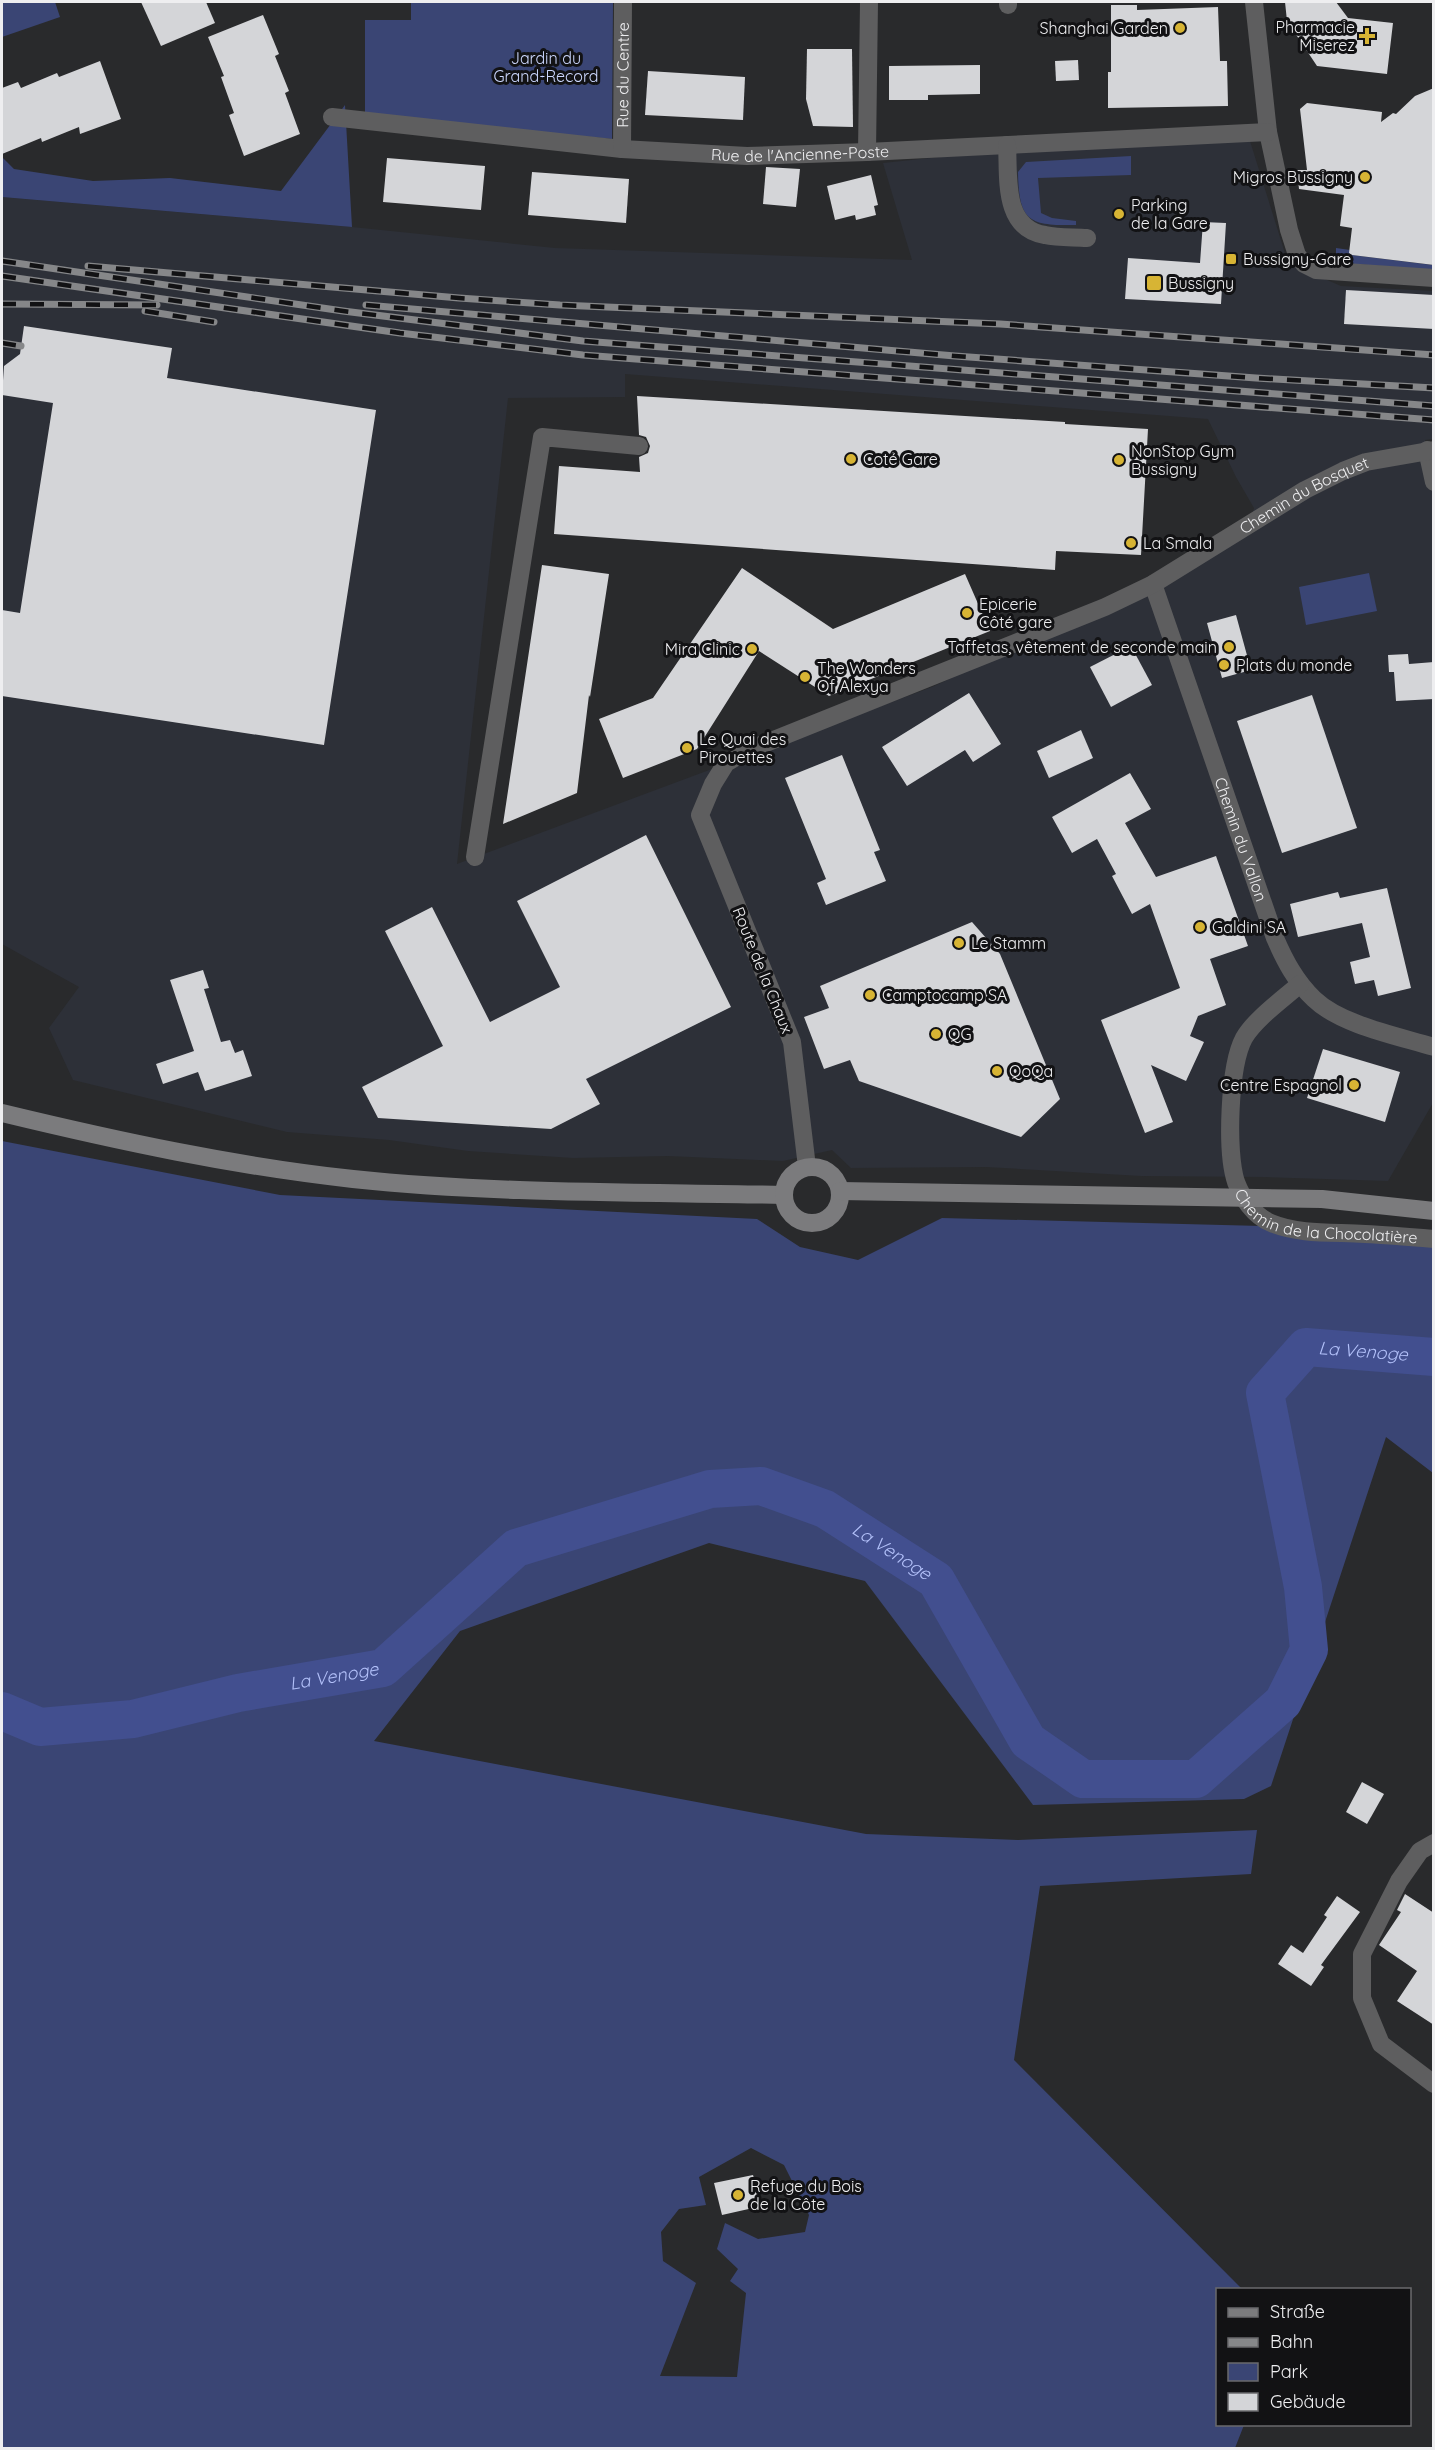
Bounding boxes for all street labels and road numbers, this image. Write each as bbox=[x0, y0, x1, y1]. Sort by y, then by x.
street label: Rue du Centre bbox=[612, 22, 633, 128]
street label: Rue de l'Ancienne-Poste bbox=[710, 141, 890, 166]
street label: Chemin du Bosquet bbox=[1236, 452, 1371, 538]
street label: Chemin du Vallon bbox=[1210, 775, 1272, 904]
street label: Route de la Chaux bbox=[728, 904, 798, 1037]
street label: Chemin de la Chocolatière bbox=[1230, 1185, 1418, 1248]

